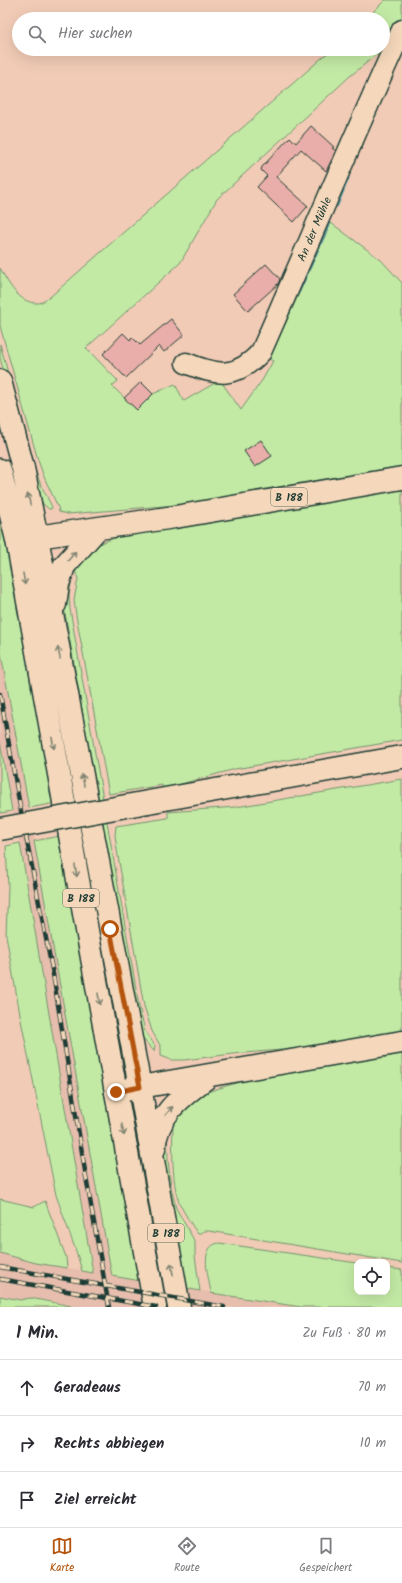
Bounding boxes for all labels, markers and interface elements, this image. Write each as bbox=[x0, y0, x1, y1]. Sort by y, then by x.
search box bbox=[12, 12, 390, 56]
text: Hier suchen bbox=[58, 22, 132, 46]
icon: search bbox=[26, 23, 48, 45]
street label: An der Mühle bbox=[292, 193, 337, 265]
road number: B 188 bbox=[271, 488, 307, 506]
one-way arrow bbox=[25, 493, 33, 506]
one-way arrow bbox=[67, 551, 76, 562]
one-way arrow bbox=[20, 572, 28, 585]
one-way arrow bbox=[55, 646, 63, 659]
one-way arrow bbox=[50, 736, 58, 749]
one-way arrow bbox=[79, 774, 87, 787]
one-way arrow bbox=[72, 864, 80, 877]
road number: B 188 bbox=[63, 889, 99, 907]
route start bbox=[101, 920, 119, 938]
one-way arrow bbox=[95, 992, 103, 1005]
route end bbox=[107, 1083, 125, 1101]
one-way arrow bbox=[164, 1105, 173, 1116]
one-way arrow bbox=[119, 1123, 127, 1136]
road number: B 188 bbox=[148, 1224, 184, 1242]
map controls bbox=[354, 1259, 390, 1295]
button: locate bbox=[354, 1259, 390, 1295]
one-way arrow bbox=[168, 1262, 176, 1275]
text: 1 Min. bbox=[16, 1320, 58, 1347]
text: Zu Fuß · 80 m bbox=[302, 1323, 386, 1344]
text: Geradeaus bbox=[54, 1376, 121, 1400]
icon: ahead bbox=[16, 1377, 38, 1399]
text: 70 m bbox=[358, 1377, 386, 1398]
text: Rechts abbiegen bbox=[54, 1432, 164, 1456]
icon: right bbox=[16, 1433, 38, 1455]
text: 10 m bbox=[360, 1433, 386, 1454]
text: Ziel erreicht bbox=[54, 1488, 137, 1512]
icon: arrive bbox=[16, 1489, 38, 1511]
tab: Karte bbox=[50, 1535, 74, 1577]
tab: Route bbox=[174, 1535, 200, 1577]
tab: Gespeichert bbox=[299, 1535, 352, 1577]

